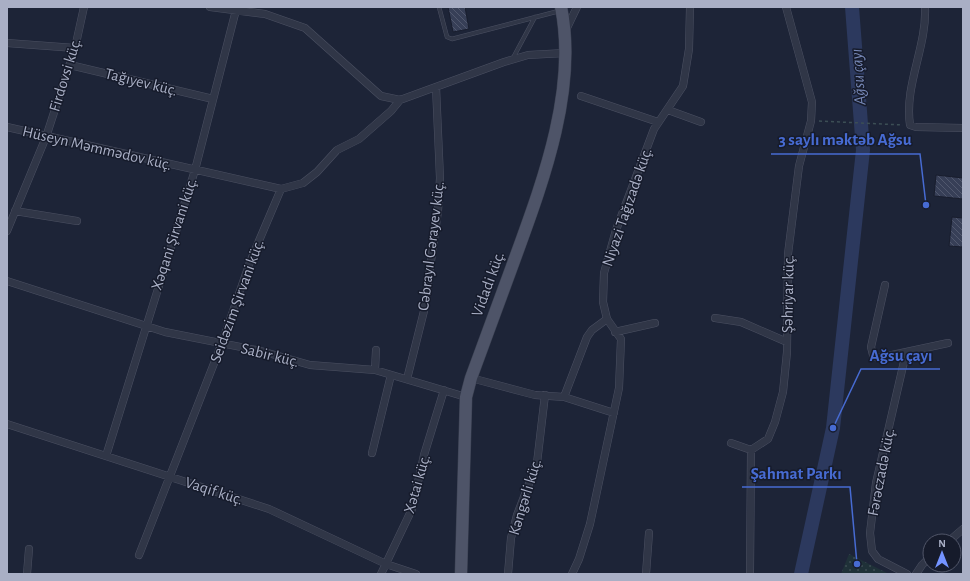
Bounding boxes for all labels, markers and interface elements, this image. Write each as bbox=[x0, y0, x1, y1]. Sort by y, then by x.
street label: Firdovsi küç. bbox=[46, 36, 84, 114]
water label: Ağsu çayı bbox=[848, 48, 869, 107]
street label: Tağıyev küç. bbox=[103, 65, 179, 100]
street label: Hüseyn Məmmədov küç. bbox=[21, 123, 173, 174]
callout: 3 saylı məktəb Ağsu bbox=[771, 125, 920, 154]
text: 3 saylı məktəb Ağsu bbox=[778, 131, 912, 149]
street label: Niyazi Tağızadə küç. bbox=[599, 145, 656, 269]
street label: Xəqani Şirvani küç. bbox=[148, 176, 200, 292]
street label: Cəbrayıl Gərayev küç. bbox=[415, 180, 448, 312]
street label: Seidəzim Şirvani küç. bbox=[207, 237, 267, 365]
street label: Vidadi küç. bbox=[469, 249, 507, 319]
street label: Şəhriyar küç. bbox=[779, 255, 798, 333]
street label: Sabir küç. bbox=[239, 340, 301, 370]
callout: Ağsu çayı bbox=[861, 340, 940, 369]
text: Ağsu çayı bbox=[869, 347, 933, 365]
street label: Fərəczadə küç. bbox=[865, 427, 897, 517]
street label: Xətai küç. bbox=[401, 453, 433, 515]
street label: Kəngərli küç. bbox=[506, 457, 544, 537]
callout: Şahmat Parkı bbox=[742, 458, 850, 487]
text: Şahmat Parkı bbox=[750, 465, 842, 482]
street label: Vaqif küç. bbox=[183, 474, 245, 508]
north arrow bbox=[922, 533, 962, 573]
text: N bbox=[938, 538, 946, 549]

